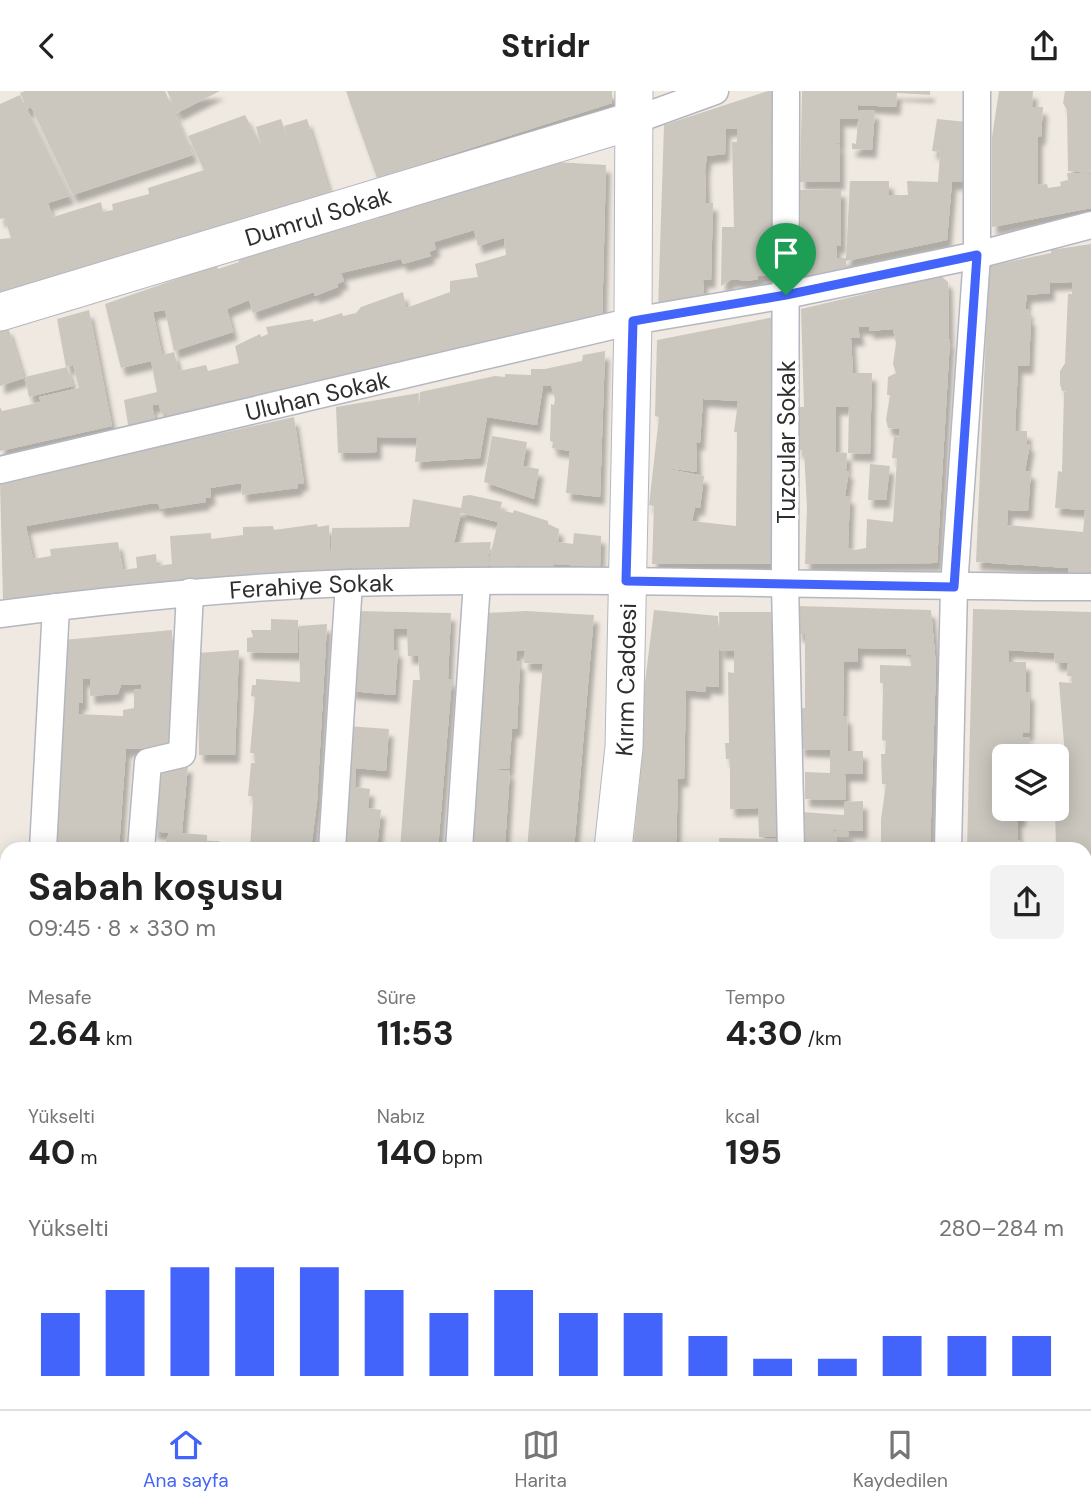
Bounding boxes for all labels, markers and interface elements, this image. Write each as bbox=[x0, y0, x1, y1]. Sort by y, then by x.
text: Stridr bbox=[501, 25, 590, 67]
icon: back bbox=[28, 27, 66, 65]
icon: share bbox=[1025, 27, 1063, 65]
street label: Dumrul Sokak bbox=[241, 179, 395, 253]
pin bbox=[756, 223, 816, 295]
icon: arrive bbox=[767, 234, 805, 272]
street label: Tuzcular Sokak bbox=[771, 360, 802, 524]
street label: Uluhan Sokak bbox=[242, 363, 393, 427]
street label: Ferahiye Sokak bbox=[228, 566, 394, 605]
street label: Kırım Caddesi bbox=[608, 603, 643, 758]
map controls bbox=[992, 744, 1069, 821]
button: layers bbox=[992, 744, 1069, 821]
text: Sabah koşusu bbox=[28, 862, 284, 912]
button: share bbox=[990, 865, 1064, 939]
text: 09:45 · 8 × 330 m bbox=[28, 913, 216, 943]
text: Mesafe bbox=[28, 985, 92, 1010]
text: Süre bbox=[377, 985, 416, 1010]
text: Tempo bbox=[725, 985, 785, 1010]
text: 2.64 bbox=[28, 1010, 101, 1056]
text: 11:53 bbox=[377, 1010, 454, 1056]
text: 4:30 bbox=[725, 1010, 803, 1056]
text: km bbox=[101, 1026, 132, 1051]
text: /km bbox=[803, 1026, 842, 1051]
text: Yükselti bbox=[28, 1104, 95, 1129]
text: Nabız bbox=[377, 1104, 425, 1129]
text: kcal bbox=[725, 1104, 760, 1129]
text: 40 bbox=[28, 1129, 75, 1175]
text: 140 bbox=[377, 1129, 437, 1175]
text: 195 bbox=[725, 1129, 782, 1175]
text: m bbox=[75, 1145, 97, 1170]
text: bpm bbox=[437, 1145, 483, 1170]
text: Yükselti bbox=[28, 1213, 109, 1243]
text: 280–284 m bbox=[939, 1213, 1064, 1243]
tab: Ana sayfa bbox=[143, 1426, 228, 1493]
tab: Harita bbox=[514, 1426, 567, 1493]
tab: Kaydedilen bbox=[853, 1426, 948, 1493]

